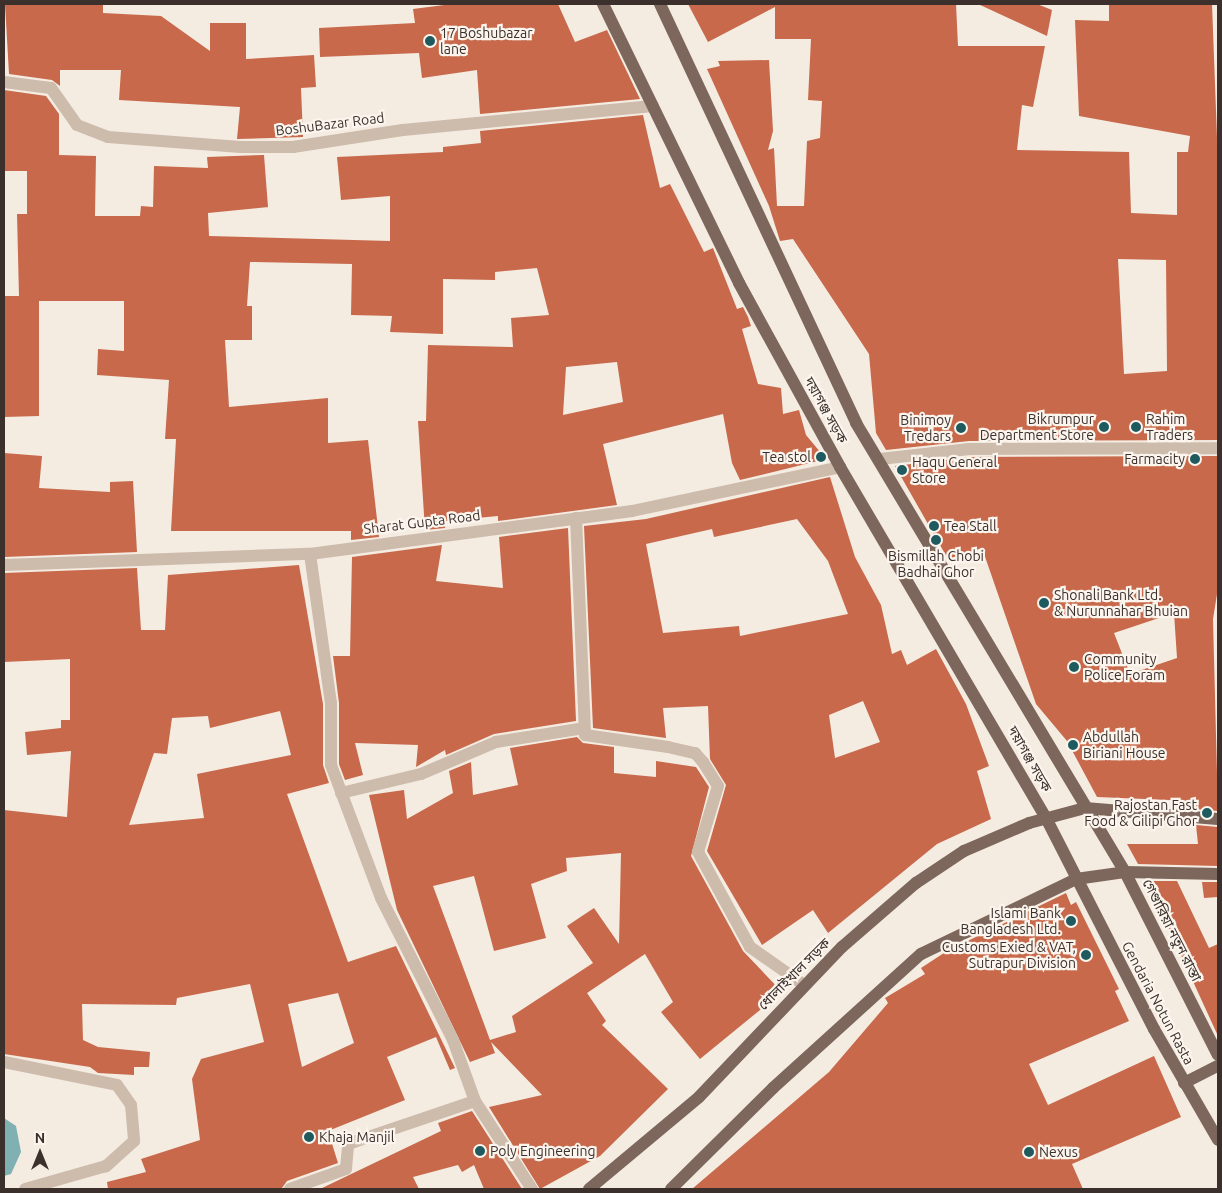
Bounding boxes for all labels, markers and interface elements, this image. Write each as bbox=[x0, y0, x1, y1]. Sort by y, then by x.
place label: 17 Boshubazar lane bbox=[440, 25, 532, 58]
marker: 17 Boshubazar lane bbox=[424, 35, 436, 47]
street label: BoshuBazar Road bbox=[275, 109, 385, 139]
street label: দয়াগঞ্জ সড়ক bbox=[801, 374, 851, 446]
place label: Bikrumpur Department Store bbox=[980, 411, 1094, 444]
place label: Rahim Traders bbox=[1146, 411, 1193, 444]
place label: Binimoy Tredars bbox=[900, 412, 951, 444]
marker: Bikrumpur Department Store bbox=[1098, 421, 1110, 433]
marker: Rahim Traders bbox=[1130, 421, 1142, 433]
marker: Binimoy Tredars bbox=[955, 422, 967, 434]
place label: Tea stol bbox=[762, 449, 811, 465]
marker: Tea stol bbox=[815, 451, 827, 463]
place label: Farmacity bbox=[1124, 451, 1185, 467]
marker: Farmacity bbox=[1189, 453, 1201, 465]
place label: Haqu General Store bbox=[912, 454, 997, 487]
marker: Haqu General Store bbox=[896, 464, 908, 476]
street label: Sharat Gupta Road bbox=[363, 507, 481, 537]
place label: Tea Stall bbox=[944, 518, 997, 534]
marker: Tea Stall bbox=[928, 520, 940, 532]
marker: Bismillah Chobi Badhai Ghor bbox=[930, 534, 942, 546]
place label: Bismillah Chobi Badhai Ghor bbox=[888, 548, 984, 580]
place label: Shonali Bank Ltd. & Nurunnahar Bhuian bbox=[1054, 587, 1188, 620]
marker: Shonali Bank Ltd. & Nurunnahar Bhuian bbox=[1038, 597, 1050, 609]
place label: Community Police Foram bbox=[1084, 651, 1165, 684]
marker: Community Police Foram bbox=[1068, 661, 1080, 673]
street label: দয়াগঞ্জ সড়ক bbox=[1004, 723, 1056, 795]
place label: Abdullah Biriani House bbox=[1083, 729, 1166, 762]
marker: Abdullah Biriani House bbox=[1067, 739, 1079, 751]
place label: Rajostan Fast Food & Gilipi Ghor bbox=[1084, 797, 1197, 830]
marker: Rajostan Fast Food & Gilipi Ghor bbox=[1201, 807, 1213, 819]
street label: গেণ্ডারিয়া নতুন রাস্তা bbox=[1139, 876, 1205, 984]
place label: Islami Bank Bangladesh Ltd. bbox=[961, 905, 1061, 938]
marker: Islami Bank Bangladesh Ltd. bbox=[1065, 915, 1077, 927]
street label: ধোলাইখাল সড়ক bbox=[754, 934, 834, 1014]
place label: Customs Exied & VAT, Sutrapur Division bbox=[942, 939, 1076, 972]
street label: Gendaria Notun Rasta bbox=[1118, 939, 1198, 1067]
marker: Customs Exied & VAT, Sutrapur Division bbox=[1080, 949, 1092, 961]
north arrow bbox=[15, 1128, 65, 1178]
place label: Khaja Manjil bbox=[319, 1129, 394, 1145]
text: N bbox=[35, 1130, 45, 1146]
marker: Khaja Manjil bbox=[303, 1131, 315, 1143]
place label: Poly Engineering bbox=[490, 1143, 596, 1159]
place label: Nexus bbox=[1039, 1144, 1078, 1160]
marker: Poly Engineering bbox=[474, 1145, 486, 1157]
marker: Nexus bbox=[1023, 1146, 1035, 1158]

